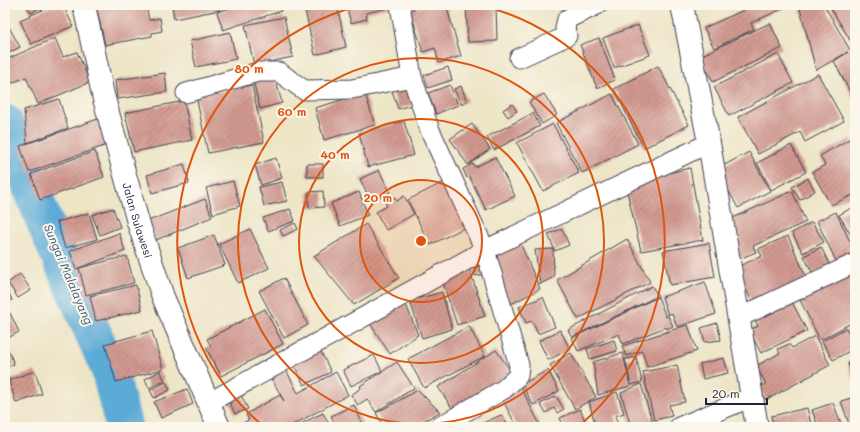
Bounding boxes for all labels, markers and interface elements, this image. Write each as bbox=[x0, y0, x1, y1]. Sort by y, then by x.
text: 80 m bbox=[234, 60, 264, 76]
text: 60 m bbox=[278, 103, 306, 119]
text: 40 m bbox=[320, 146, 350, 162]
street label: Jalan Sulawesi bbox=[120, 181, 157, 260]
text: 20 m bbox=[364, 189, 392, 205]
water label: Sungai Malalayang bbox=[41, 221, 97, 327]
centre of rings bbox=[414, 234, 428, 248]
scale bar bbox=[706, 380, 767, 406]
text: 20 m bbox=[712, 385, 740, 401]

